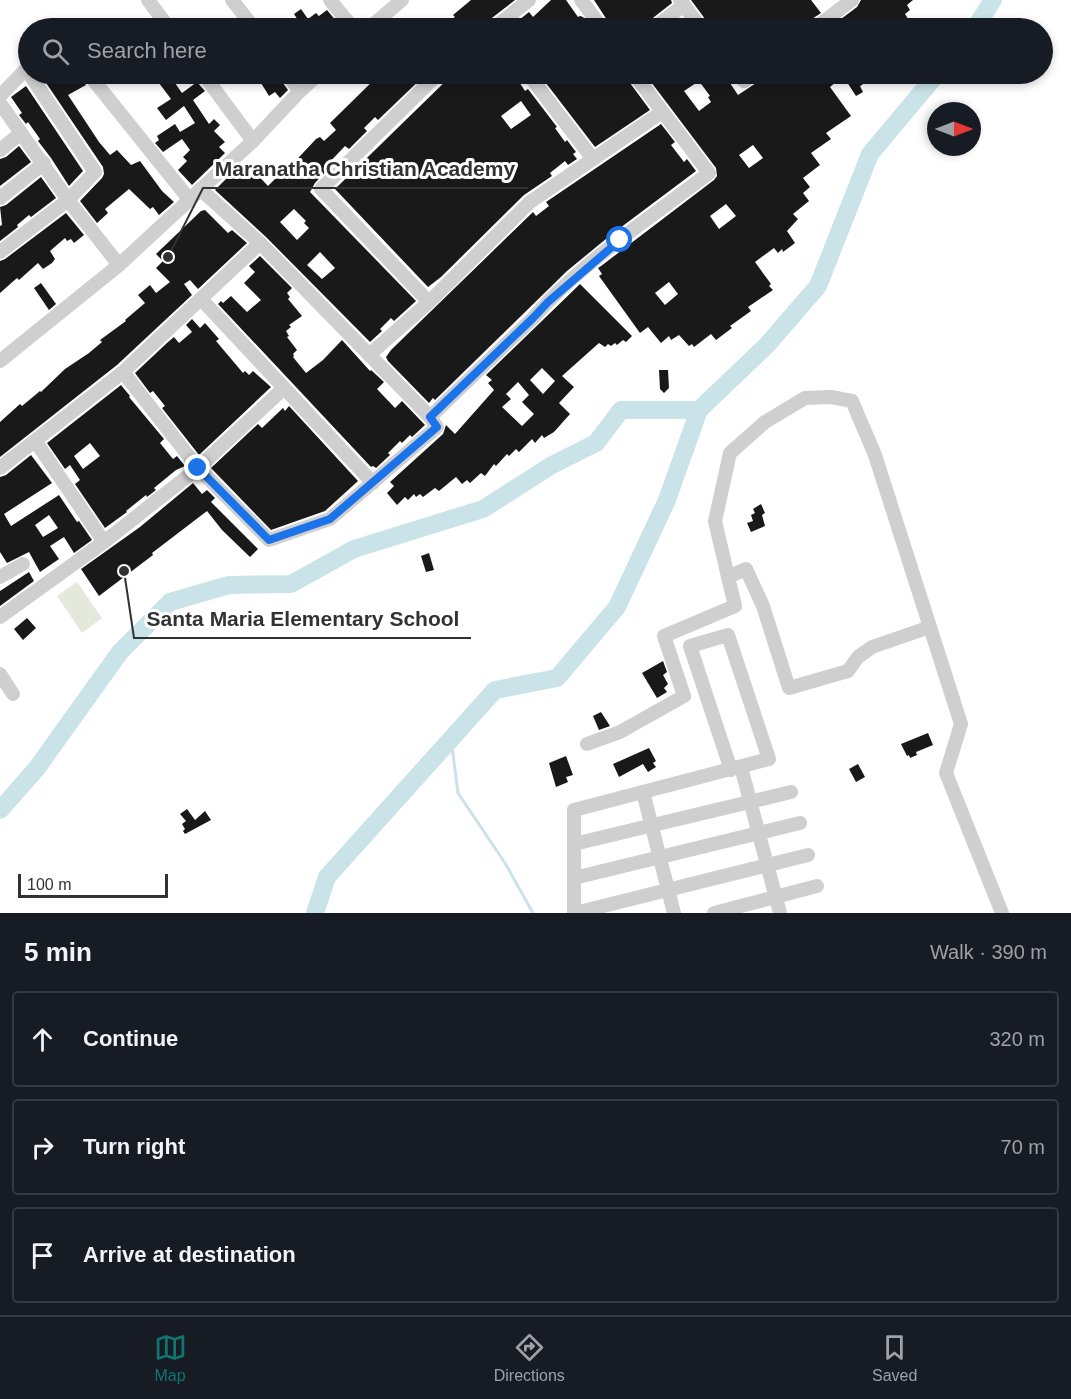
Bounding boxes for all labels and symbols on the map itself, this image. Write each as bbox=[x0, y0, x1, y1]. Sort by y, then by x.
north arrow bbox=[927, 102, 981, 156]
callout: Maranatha Christian Academy bbox=[203, 149, 528, 188]
text: Maranatha Christian Academy bbox=[215, 157, 515, 180]
route start bbox=[606, 226, 632, 252]
route end bbox=[184, 454, 210, 480]
callout: Santa Maria Elementary School bbox=[134, 599, 471, 638]
text: Santa Maria Elementary School bbox=[147, 607, 459, 630]
scale bar bbox=[18, 871, 168, 898]

